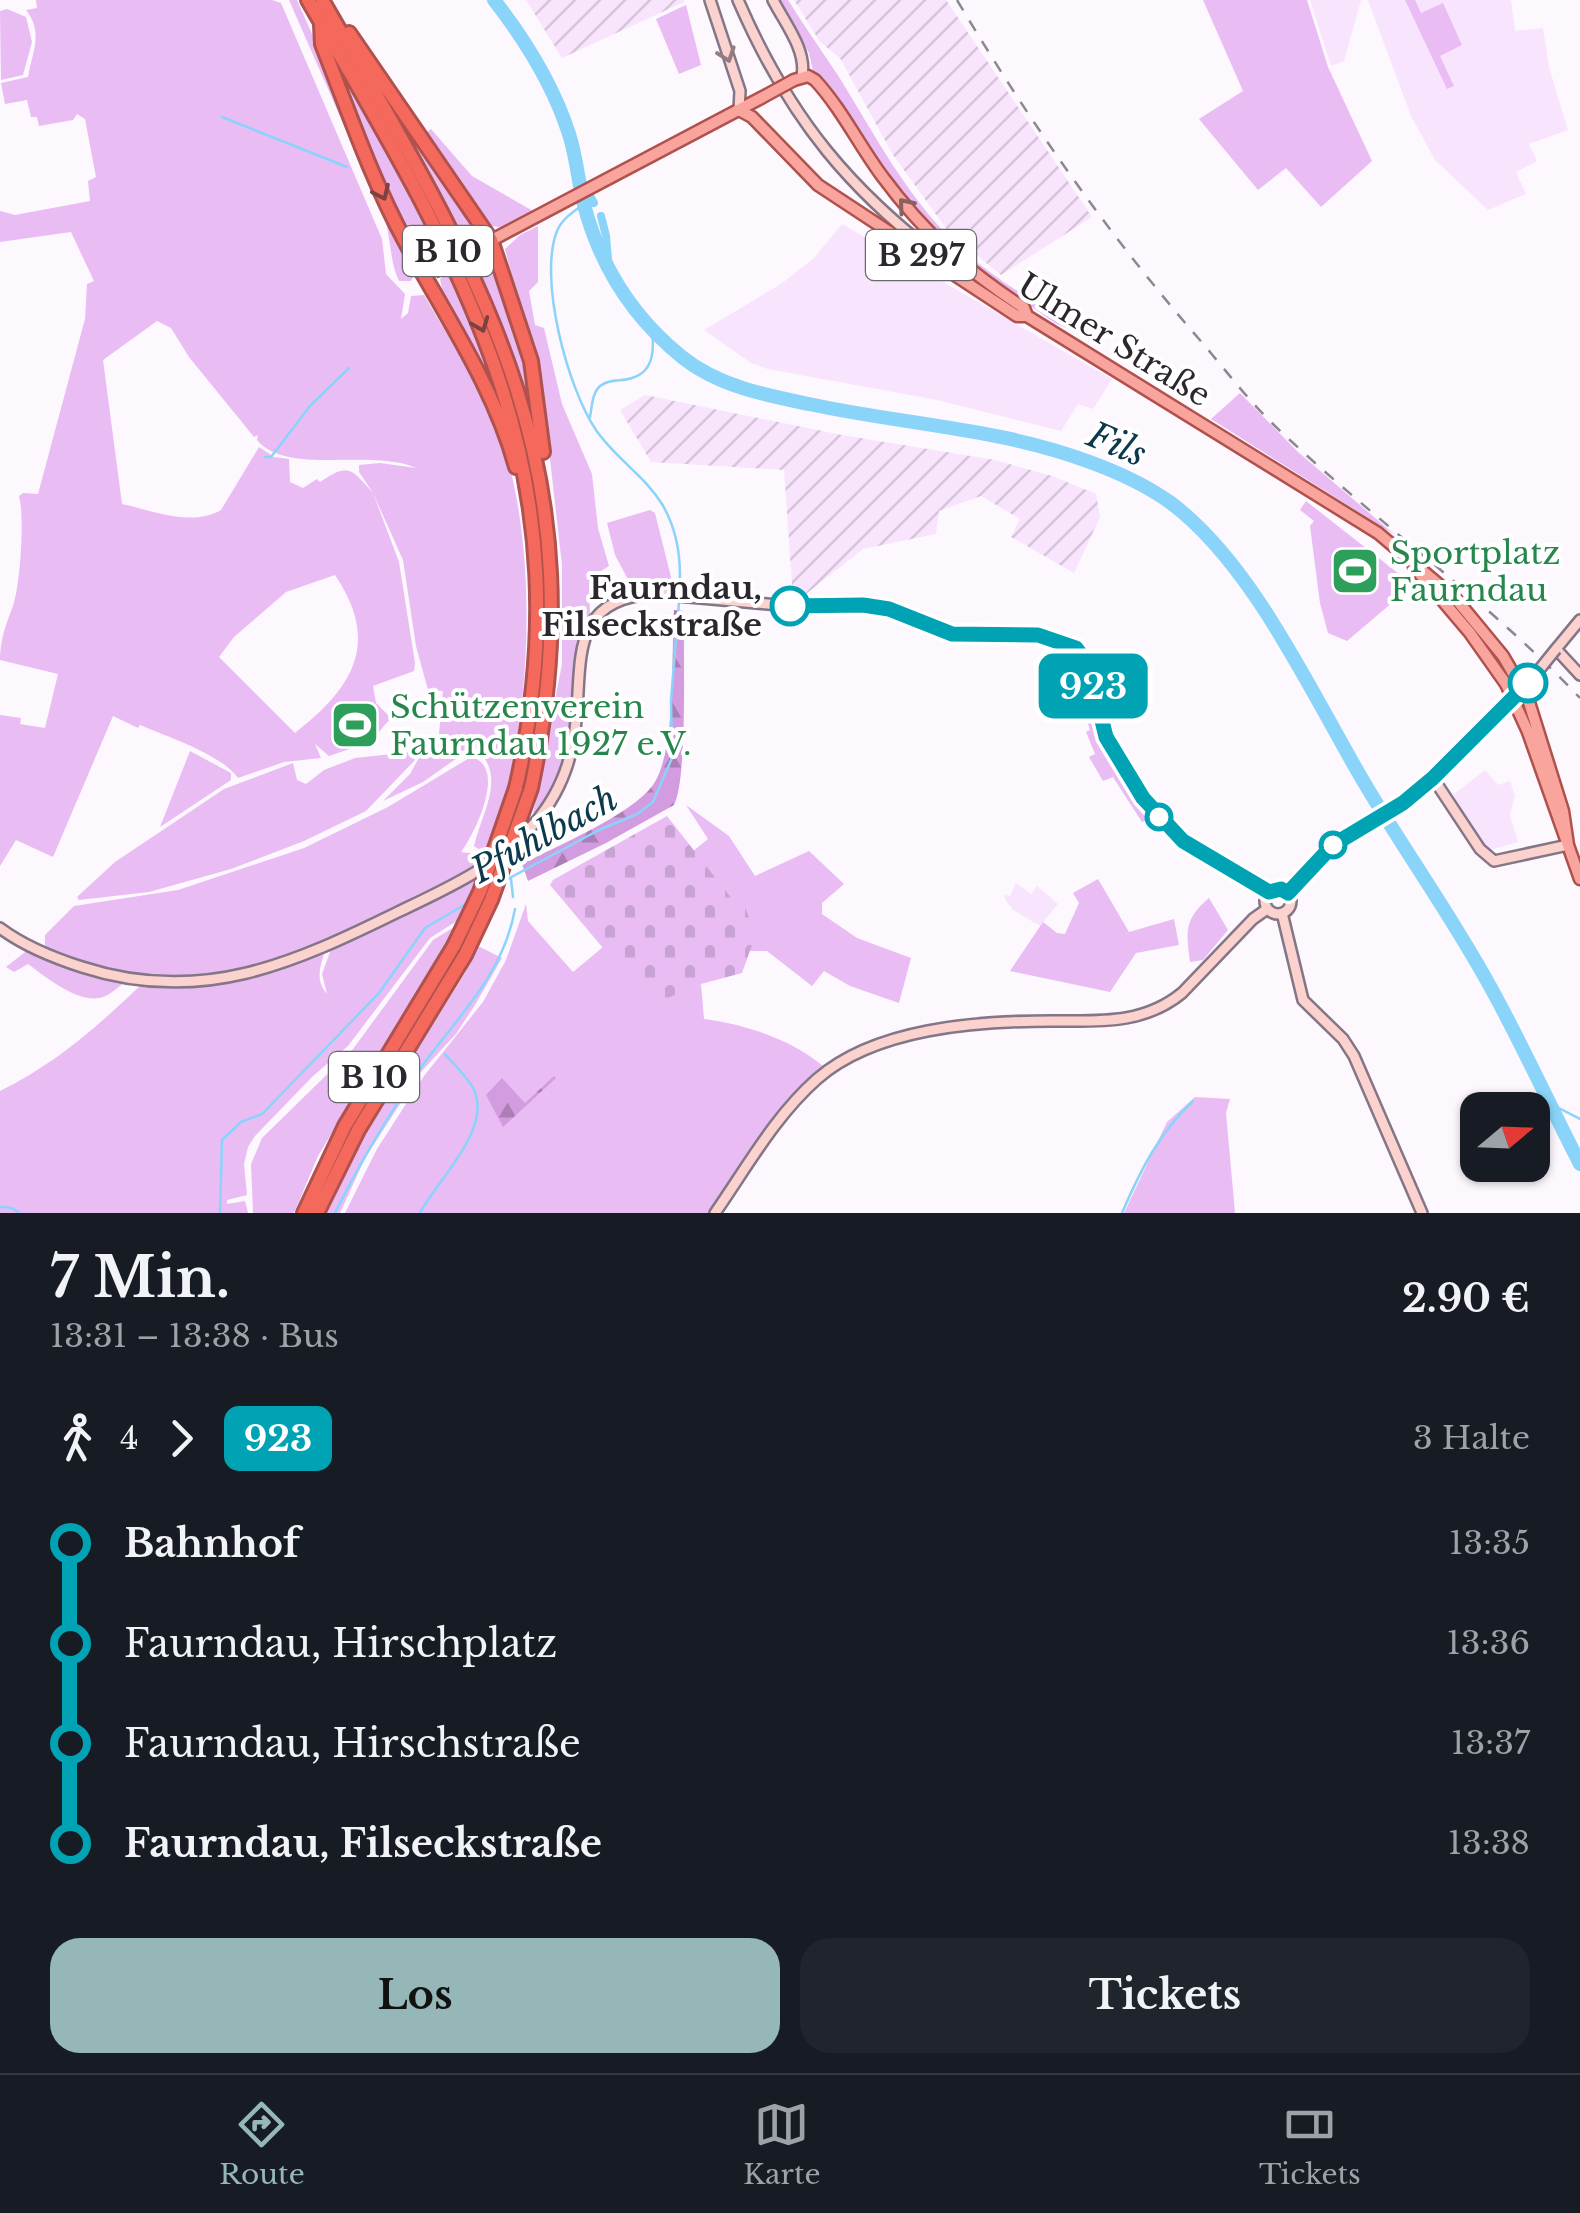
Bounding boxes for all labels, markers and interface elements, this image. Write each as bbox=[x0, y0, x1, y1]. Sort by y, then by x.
one-way arrow bbox=[716, 45, 736, 62]
one-way arrow bbox=[369, 183, 389, 201]
one-way arrow bbox=[899, 198, 917, 216]
road number: B 10 bbox=[403, 226, 493, 276]
road number: B 297 bbox=[866, 230, 976, 280]
street label: Ulmer Straße bbox=[1010, 265, 1218, 415]
one-way arrow bbox=[469, 315, 489, 333]
water label: Fils bbox=[1080, 412, 1153, 475]
place label: Sportplatz Faurndau bbox=[1390, 533, 1560, 610]
sports icon: Sportplatz Faurndau bbox=[1329, 545, 1381, 597]
place label: Faurndau, Filseckstraße bbox=[541, 568, 762, 645]
marker: Faurndau, Filseckstraße bbox=[771, 587, 809, 625]
line badge: 923 bbox=[1036, 654, 1150, 718]
unlabelled marker bbox=[1509, 664, 1547, 702]
text: 923 bbox=[1059, 665, 1127, 708]
place label: Schützenverein Faurndau 1927 e.V. bbox=[390, 687, 692, 764]
sports icon: Schützenverein Faurndau 1927 e.V. bbox=[329, 699, 381, 751]
water label: Pfuhlbach bbox=[462, 776, 625, 892]
unlabelled marker bbox=[1146, 804, 1172, 830]
unlabelled marker bbox=[1320, 832, 1346, 858]
road number: B 10 bbox=[329, 1052, 419, 1102]
north arrow bbox=[1460, 1092, 1550, 1182]
map controls bbox=[1460, 1092, 1550, 1182]
text: 7 Min. bbox=[50, 1244, 230, 1312]
text: 2.90 € bbox=[1402, 1275, 1530, 1322]
text: 13:31 – 13:38 · Bus bbox=[50, 1316, 339, 1356]
icon: walk bbox=[50, 1411, 105, 1466]
icon: forward bbox=[154, 1411, 209, 1466]
text: 923 bbox=[244, 1417, 312, 1460]
text: 4 bbox=[120, 1418, 139, 1458]
text: 3 Halte bbox=[1413, 1418, 1530, 1458]
text: Bahnhof bbox=[124, 1520, 300, 1567]
text: 13:35 bbox=[1449, 1523, 1530, 1563]
text: Faurndau, Hirschplatz bbox=[124, 1620, 557, 1667]
text: 13:36 bbox=[1447, 1623, 1530, 1663]
text: Faurndau, Hirschstraße bbox=[124, 1720, 581, 1767]
text: 13:37 bbox=[1451, 1723, 1530, 1763]
text: Faurndau, Filseckstraße bbox=[124, 1820, 602, 1867]
text: 13:38 bbox=[1448, 1823, 1530, 1863]
button: Los bbox=[50, 1938, 780, 2053]
button: Tickets bbox=[800, 1938, 1530, 2053]
tab: Route bbox=[219, 2097, 305, 2192]
tab: Karte bbox=[743, 2097, 821, 2192]
tab: Tickets bbox=[1259, 2097, 1361, 2192]

